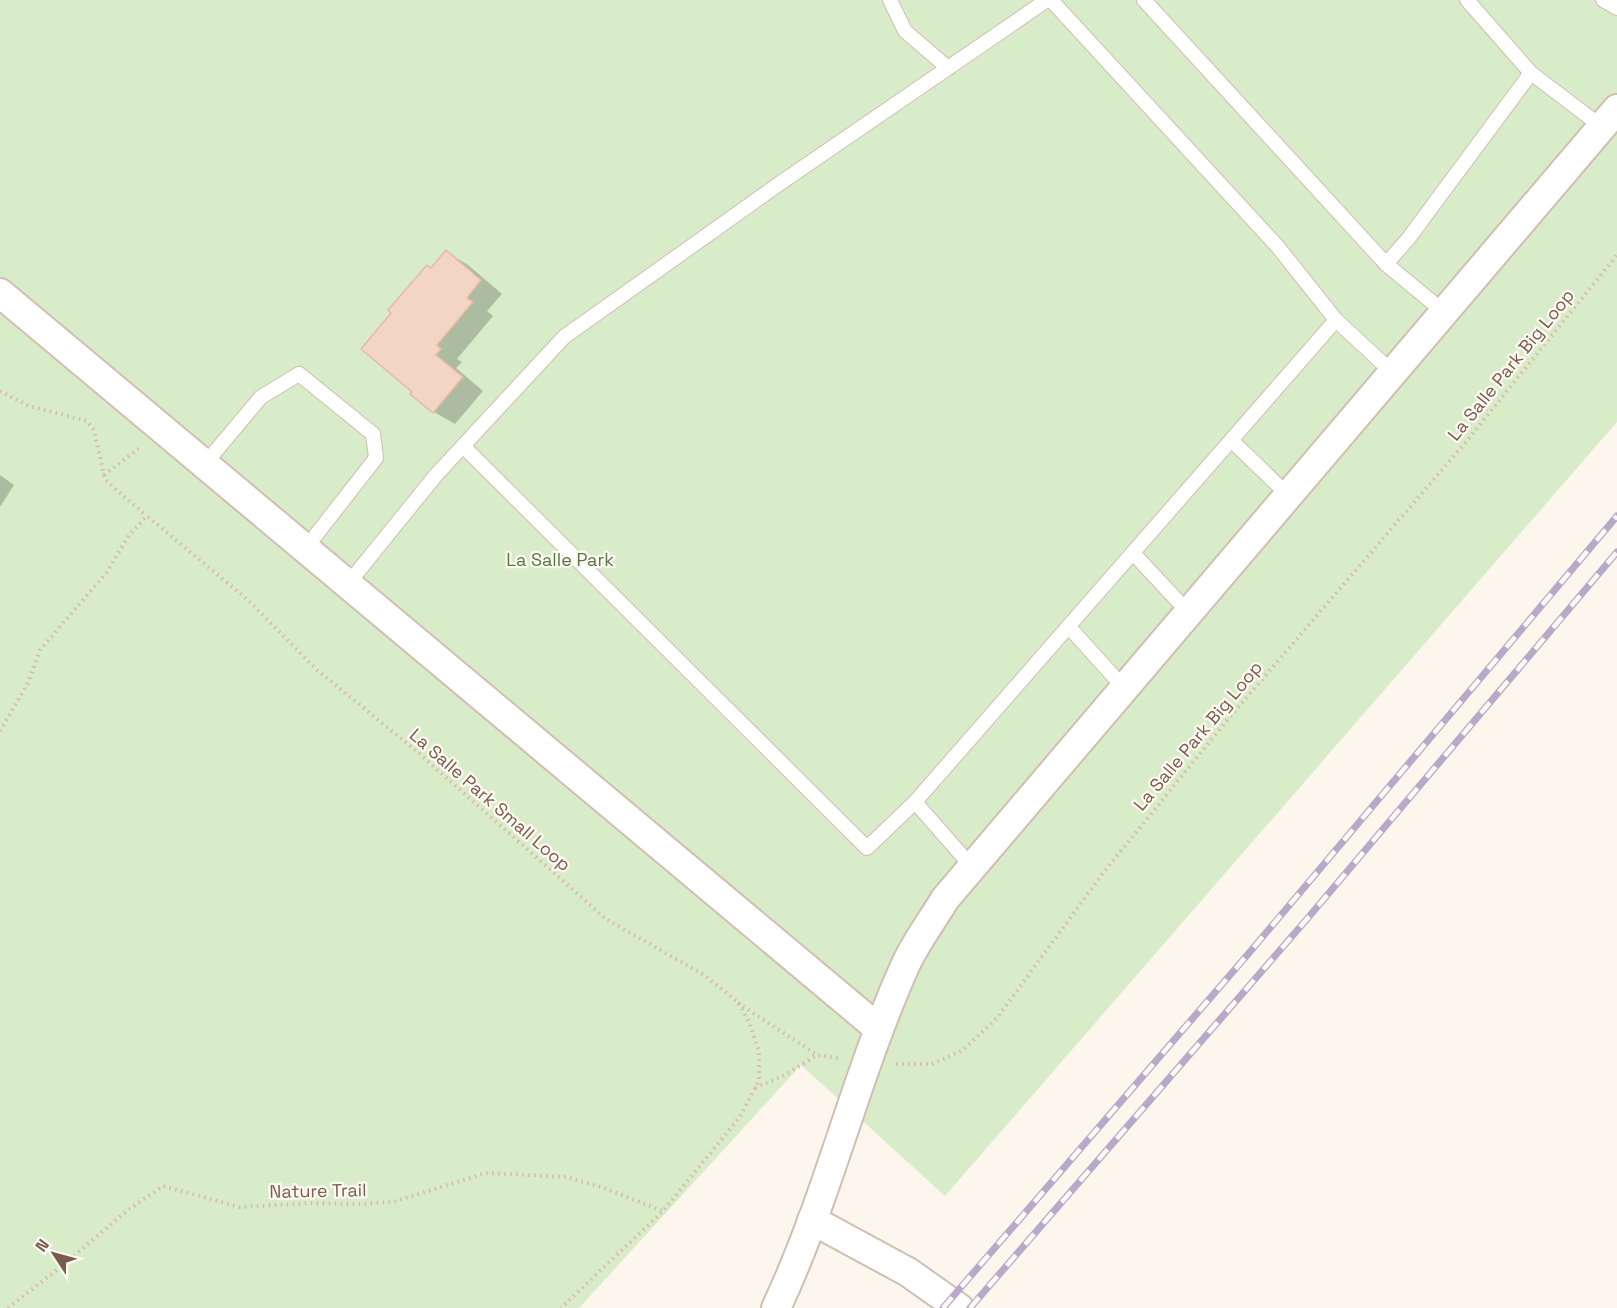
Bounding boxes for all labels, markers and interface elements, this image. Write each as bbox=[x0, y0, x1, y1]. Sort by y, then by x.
street label: La Salle Park Big Loop bbox=[1442, 284, 1579, 445]
park label: La Salle Park bbox=[506, 548, 614, 571]
street label: La Salle Park Big Loop bbox=[1128, 656, 1267, 815]
street label: La Salle Park Small Loop bbox=[405, 723, 576, 876]
street label: Nature Trail bbox=[269, 1178, 367, 1203]
north arrow bbox=[24, 1224, 84, 1284]
text: N bbox=[31, 1235, 54, 1256]

